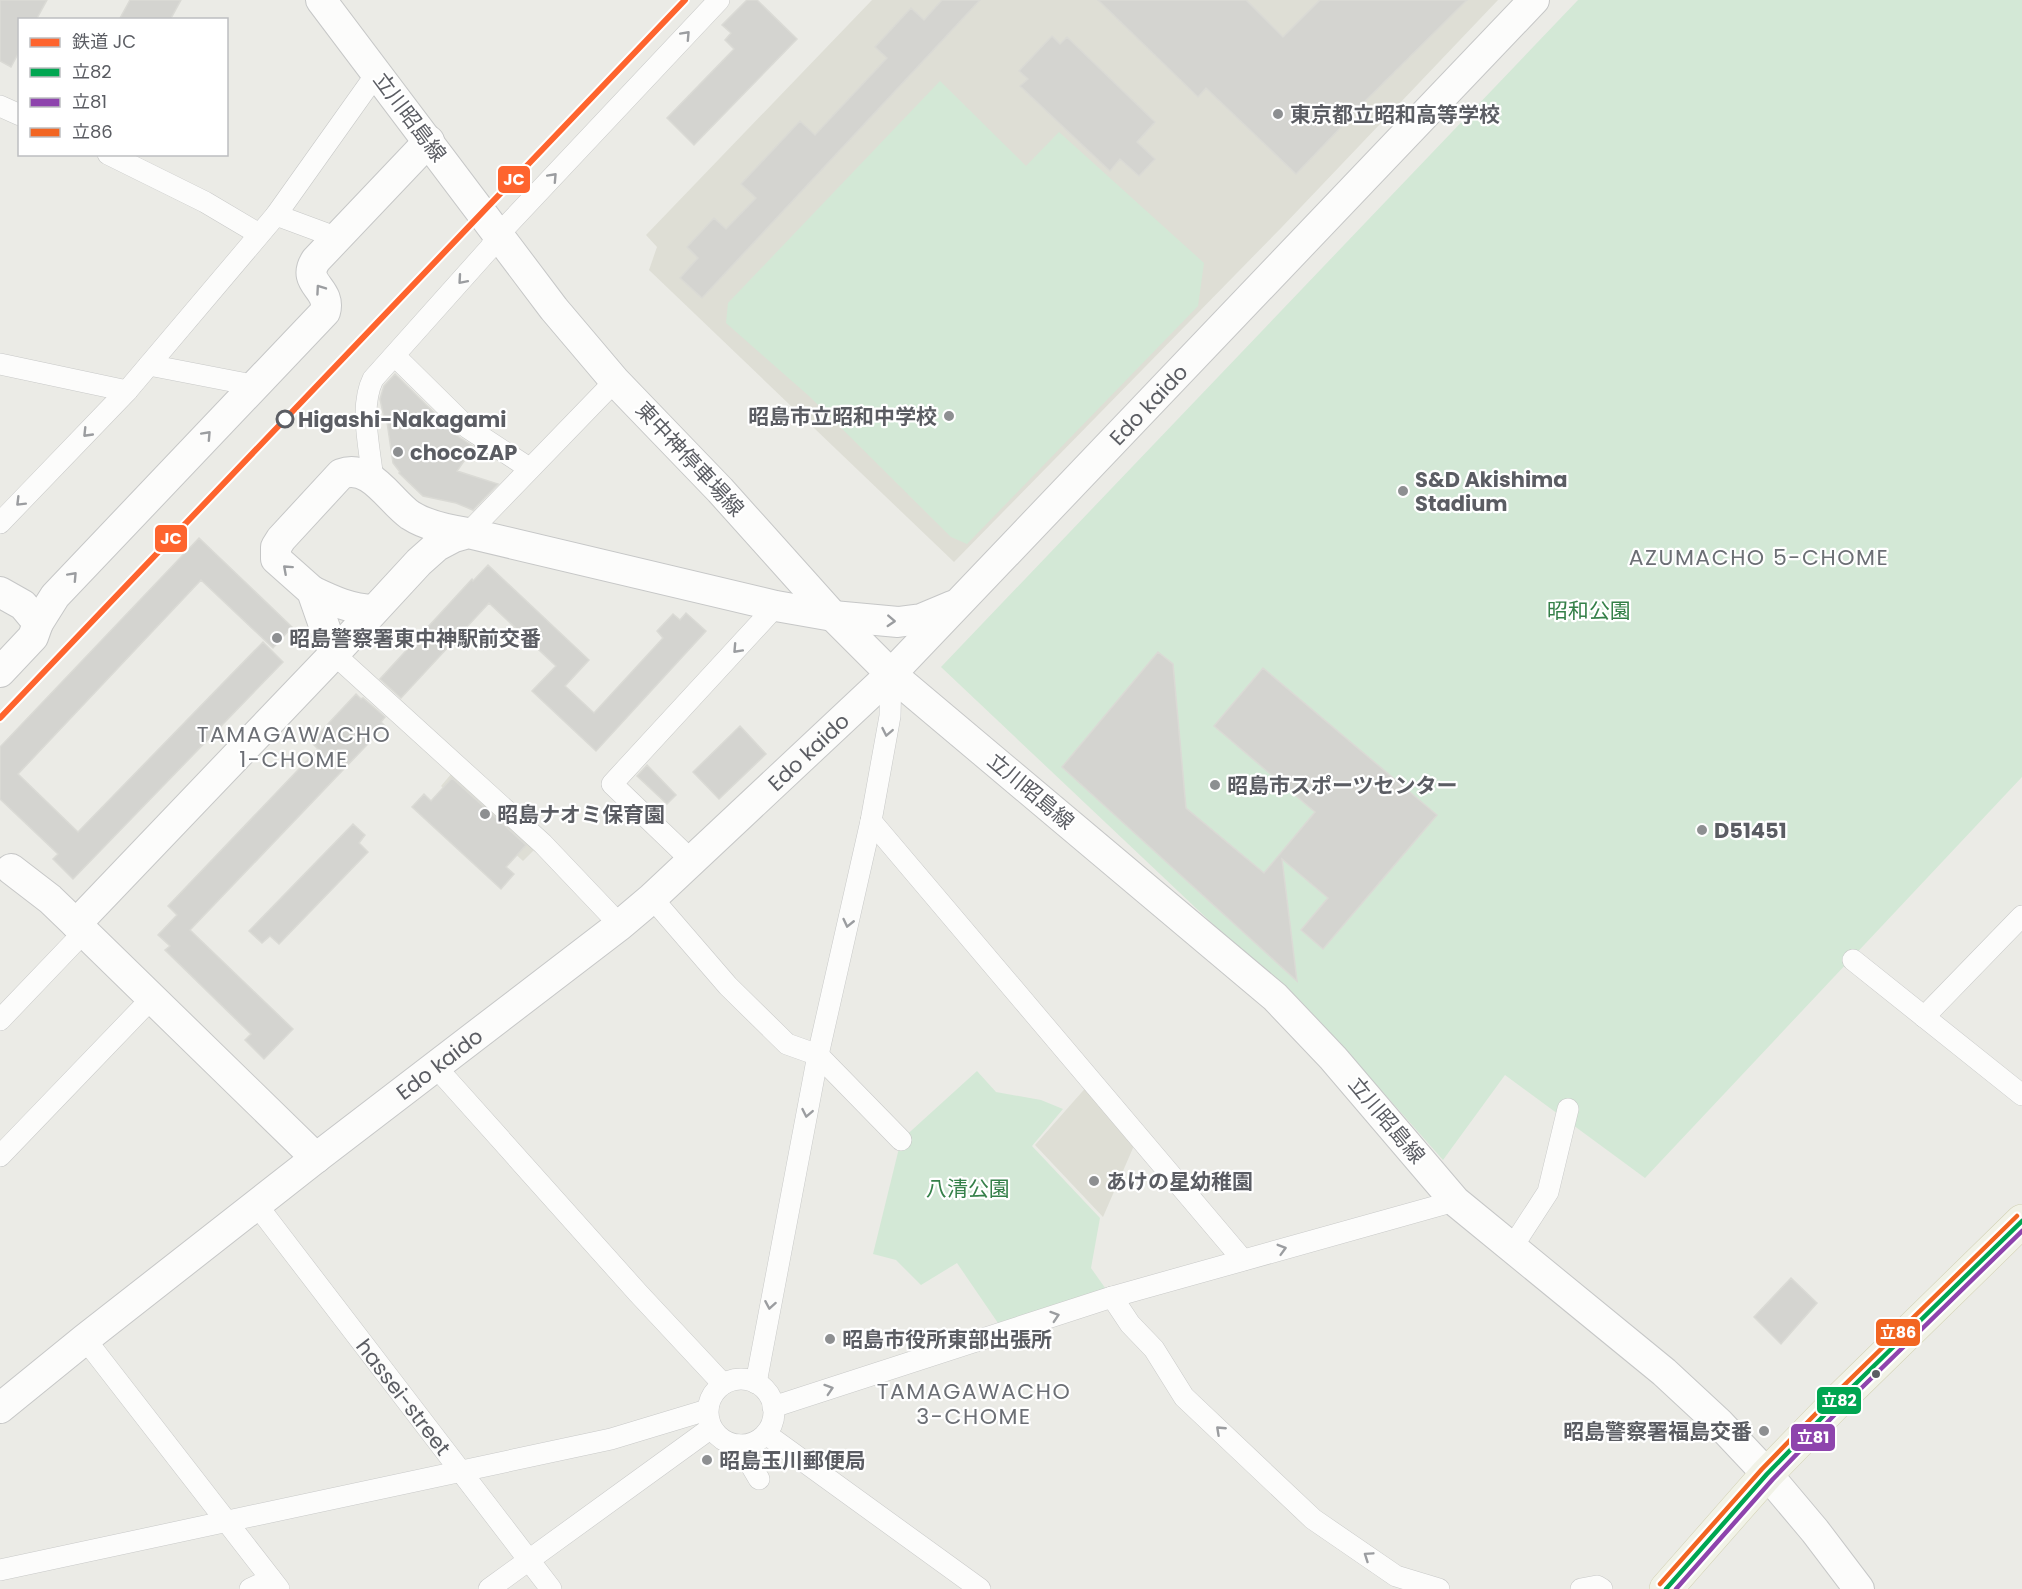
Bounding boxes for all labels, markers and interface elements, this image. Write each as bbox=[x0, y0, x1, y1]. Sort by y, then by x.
legend bbox=[18, 18, 228, 156]
text: 鉄道 JC bbox=[72, 29, 136, 54]
one-way arrow bbox=[679, 31, 690, 42]
text: 立82 bbox=[72, 59, 112, 84]
street label: 立川昭島線 bbox=[367, 66, 453, 168]
text: 立81 bbox=[72, 89, 107, 114]
place label: 東京都立昭和高等学校 bbox=[1290, 100, 1500, 129]
marker: 東京都立昭和高等学校 bbox=[1271, 107, 1285, 121]
text: 立86 bbox=[72, 119, 113, 144]
line badge: JC bbox=[497, 165, 531, 194]
text: JC bbox=[503, 168, 525, 191]
one-way arrow bbox=[546, 173, 557, 184]
one-way arrow bbox=[458, 273, 469, 284]
one-way arrow bbox=[316, 285, 327, 296]
street label: Edo kaido bbox=[1103, 358, 1194, 451]
street label: 東中神停車場線 bbox=[629, 395, 751, 523]
place label: 昭島市立昭和中学校 bbox=[748, 402, 937, 431]
place label: Higashi-Nakagami bbox=[298, 405, 507, 434]
marker: 昭島市立昭和中学校 bbox=[942, 409, 956, 423]
marker: Higashi-Nakagami bbox=[276, 410, 294, 428]
one-way arrow bbox=[83, 427, 94, 437]
one-way arrow bbox=[200, 431, 211, 442]
place label: chocoZAP bbox=[410, 438, 517, 467]
marker: chocoZAP bbox=[391, 445, 405, 459]
place label: S&D Akishima Stadium bbox=[1415, 465, 1568, 518]
marker: S&D Akishima Stadium bbox=[1396, 484, 1410, 498]
one-way arrow bbox=[17, 495, 28, 506]
line badge: JC bbox=[154, 524, 188, 553]
text: JC bbox=[160, 527, 182, 550]
district label: AZUMACHO 5-CHOME bbox=[1629, 542, 1889, 573]
one-way arrow bbox=[283, 565, 293, 576]
one-way arrow bbox=[66, 573, 77, 584]
park label: 昭和公園 bbox=[1547, 596, 1631, 625]
one-way arrow bbox=[886, 615, 895, 628]
place label: 昭島警察署東中神駅前交番 bbox=[289, 624, 541, 653]
marker: 昭島警察署東中神駅前交番 bbox=[270, 631, 284, 645]
one-way arrow bbox=[733, 642, 744, 653]
street label: Edo kaido bbox=[761, 706, 855, 797]
district label: TAMAGAWACHO 1-CHOME bbox=[197, 719, 391, 775]
one-way arrow bbox=[882, 727, 894, 737]
street label: 立川昭島線 bbox=[981, 746, 1081, 836]
place label: 昭島市スポーツセンター bbox=[1227, 771, 1458, 800]
marker: 昭島市スポーツセンター bbox=[1208, 778, 1222, 792]
place label: 昭島ナオミ保育園 bbox=[497, 800, 665, 829]
marker: 昭島ナオミ保育園 bbox=[478, 807, 492, 821]
place label: D51451 bbox=[1714, 816, 1787, 845]
marker: D51451 bbox=[1695, 823, 1709, 837]
one-way arrow bbox=[842, 918, 855, 928]
street label: Edo kaido bbox=[390, 1021, 488, 1106]
street label: 立川昭島線 bbox=[1342, 1070, 1432, 1170]
one-way arrow bbox=[801, 1108, 814, 1118]
place label: あけの星幼稚園 bbox=[1106, 1167, 1253, 1196]
park label: 八清公園 bbox=[926, 1174, 1010, 1203]
marker: あけの星幼稚園 bbox=[1087, 1174, 1101, 1188]
one-way arrow bbox=[1277, 1244, 1287, 1257]
one-way arrow bbox=[764, 1300, 777, 1310]
one-way arrow bbox=[1049, 1311, 1060, 1323]
line badge: 立86 bbox=[1875, 1318, 1921, 1347]
text: 立86 bbox=[1880, 1321, 1916, 1344]
place label: 昭島市役所東部出張所 bbox=[842, 1325, 1052, 1354]
marker: 昭島市役所東部出張所 bbox=[823, 1332, 837, 1346]
street label: hassei-street bbox=[350, 1333, 458, 1461]
unlabelled marker bbox=[1870, 1368, 1882, 1380]
district label: TAMAGAWACHO 3-CHOME bbox=[877, 1376, 1071, 1432]
one-way arrow bbox=[823, 1384, 834, 1396]
line badge: 立82 bbox=[1816, 1386, 1862, 1415]
text: 立82 bbox=[1821, 1389, 1857, 1412]
place label: 昭島警察署福島交番 bbox=[1563, 1417, 1752, 1446]
line badge: 立81 bbox=[1790, 1423, 1836, 1452]
marker: 昭島警察署福島交番 bbox=[1757, 1424, 1771, 1438]
one-way arrow bbox=[1216, 1426, 1227, 1437]
text: 立81 bbox=[1797, 1426, 1829, 1449]
place label: 昭島玉川郵便局 bbox=[719, 1446, 866, 1475]
marker: 昭島玉川郵便局 bbox=[700, 1453, 714, 1467]
one-way arrow bbox=[1363, 1552, 1374, 1563]

